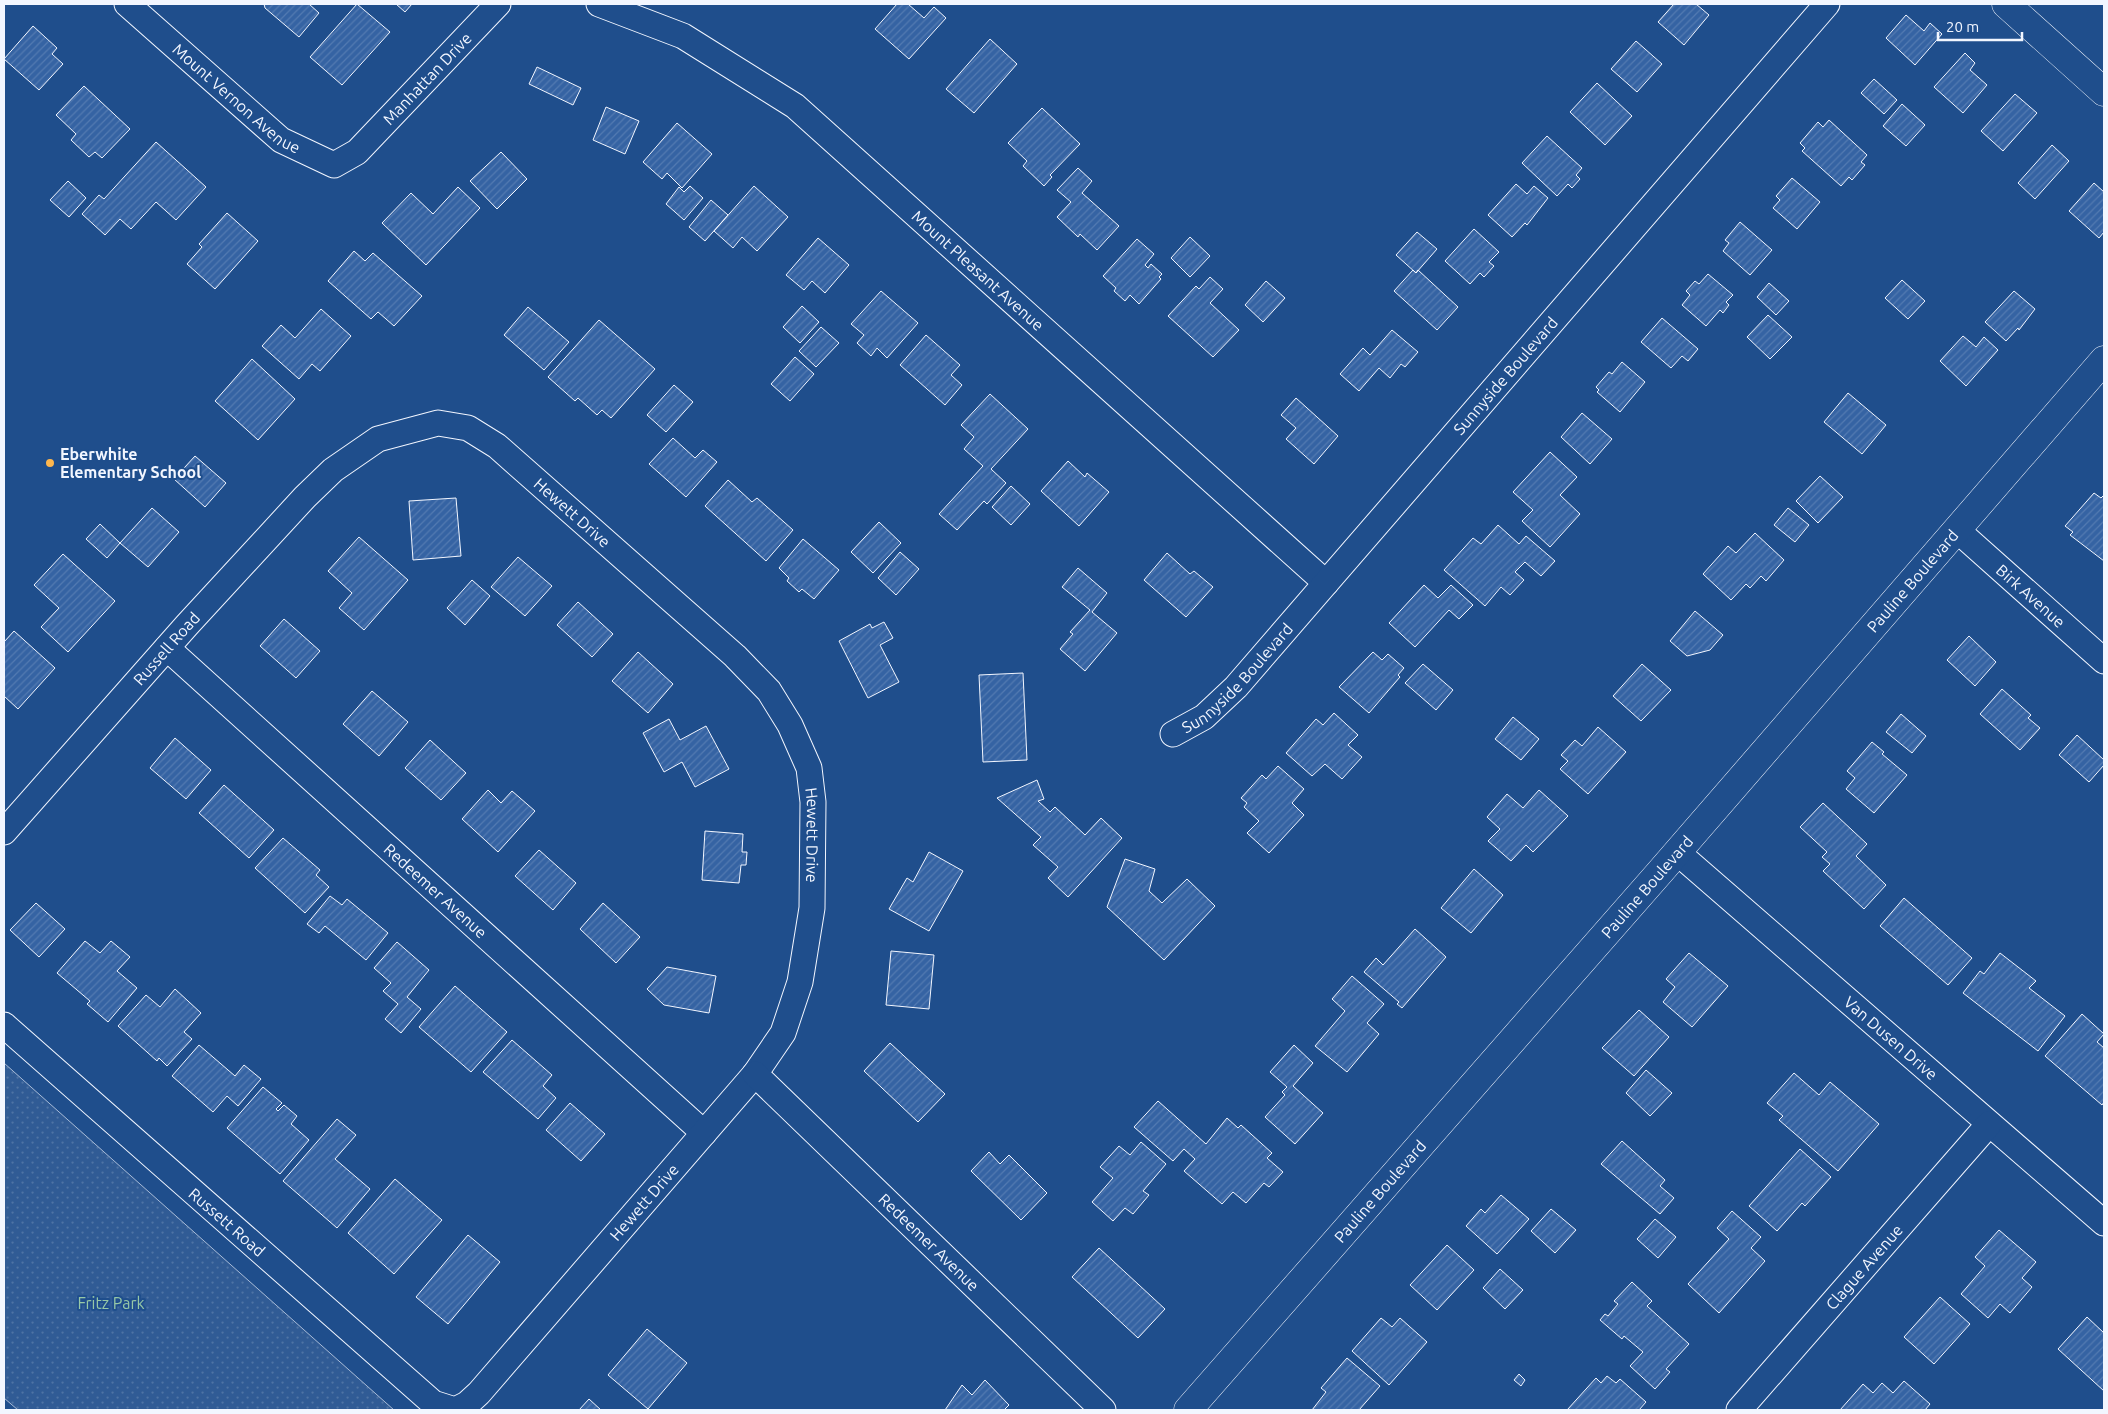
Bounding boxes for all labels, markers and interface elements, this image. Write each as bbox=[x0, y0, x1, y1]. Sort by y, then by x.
scale bar bbox=[1938, 10, 2022, 42]
text: 20 m bbox=[1946, 18, 1979, 35]
street label: Manhattan Drive bbox=[379, 29, 475, 128]
street label: Mount Vernon Avenue bbox=[169, 40, 303, 157]
street label: Mount Pleasant Avenue bbox=[909, 207, 1048, 334]
street label: Sunnyside Boulevard bbox=[1450, 313, 1561, 438]
place label: Eberwhite Elementary School bbox=[60, 445, 201, 481]
marker: Eberwhite Elementary School bbox=[44, 457, 56, 469]
street label: Hewett Drive bbox=[531, 474, 614, 551]
street label: Pauline Boulevard bbox=[1863, 526, 1962, 636]
street label: Birk Avenue bbox=[1993, 561, 2069, 631]
street label: Russell Road bbox=[129, 609, 203, 688]
street label: Sunnyside Boulevard bbox=[1179, 620, 1296, 736]
street label: Hewett Drive bbox=[802, 786, 822, 883]
street label: Pauline Boulevard bbox=[1597, 832, 1696, 942]
street label: Redeemer Avenue bbox=[381, 840, 491, 942]
street label: Van Dusen Drive bbox=[1841, 992, 1941, 1083]
street label: Pauline Boulevard bbox=[1330, 1137, 1429, 1246]
street label: Hewett Drive bbox=[606, 1160, 682, 1244]
street label: Russett Road bbox=[185, 1184, 269, 1260]
street label: Redeemer Avenue bbox=[875, 1190, 983, 1294]
street label: Clague Avenue bbox=[1822, 1221, 1906, 1313]
park label: Fritz Park bbox=[77, 1294, 145, 1312]

